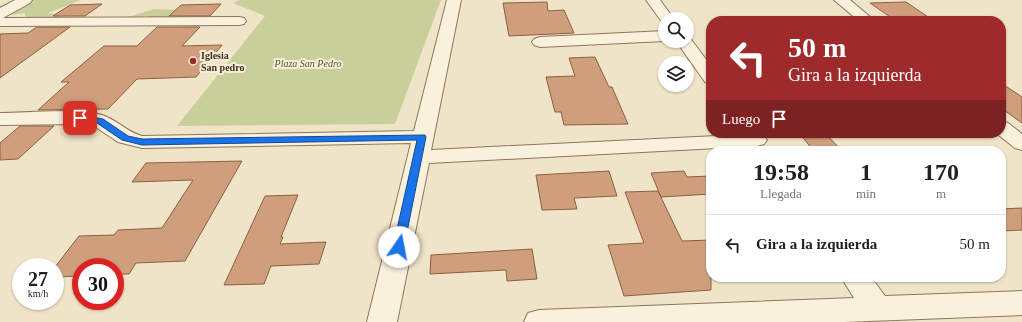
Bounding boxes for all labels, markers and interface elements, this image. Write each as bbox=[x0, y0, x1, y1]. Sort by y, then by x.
map controls bbox=[658, 12, 694, 92]
button: search bbox=[658, 12, 694, 48]
icon: left bbox=[722, 32, 774, 84]
text: 50 m bbox=[788, 32, 846, 63]
place label: Iglesia San pedro bbox=[201, 50, 244, 73]
marker: Iglesia San pedro bbox=[188, 56, 198, 66]
button: layers bbox=[658, 56, 694, 92]
park label: Plaza San Pedro bbox=[274, 58, 341, 69]
text: Gira a la izquierda bbox=[788, 65, 921, 85]
pin bbox=[63, 101, 97, 135]
icon: arrive bbox=[69, 107, 91, 129]
icon: arrive bbox=[768, 108, 790, 130]
text: Luego bbox=[722, 111, 760, 127]
text: 19:58 bbox=[753, 159, 809, 185]
text: 1 bbox=[860, 159, 872, 185]
text: 170 bbox=[923, 159, 959, 185]
text: Llegada bbox=[760, 186, 802, 201]
text: min bbox=[856, 186, 876, 201]
text: m bbox=[936, 186, 946, 201]
position arrow bbox=[378, 226, 420, 268]
icon: left bbox=[722, 234, 744, 256]
text: Gira a la izquierda bbox=[756, 236, 877, 252]
text: 50 m bbox=[960, 236, 990, 252]
speed limit sign: 30 bbox=[72, 258, 124, 310]
text: 27 bbox=[28, 268, 48, 290]
text: km/h bbox=[28, 288, 48, 299]

